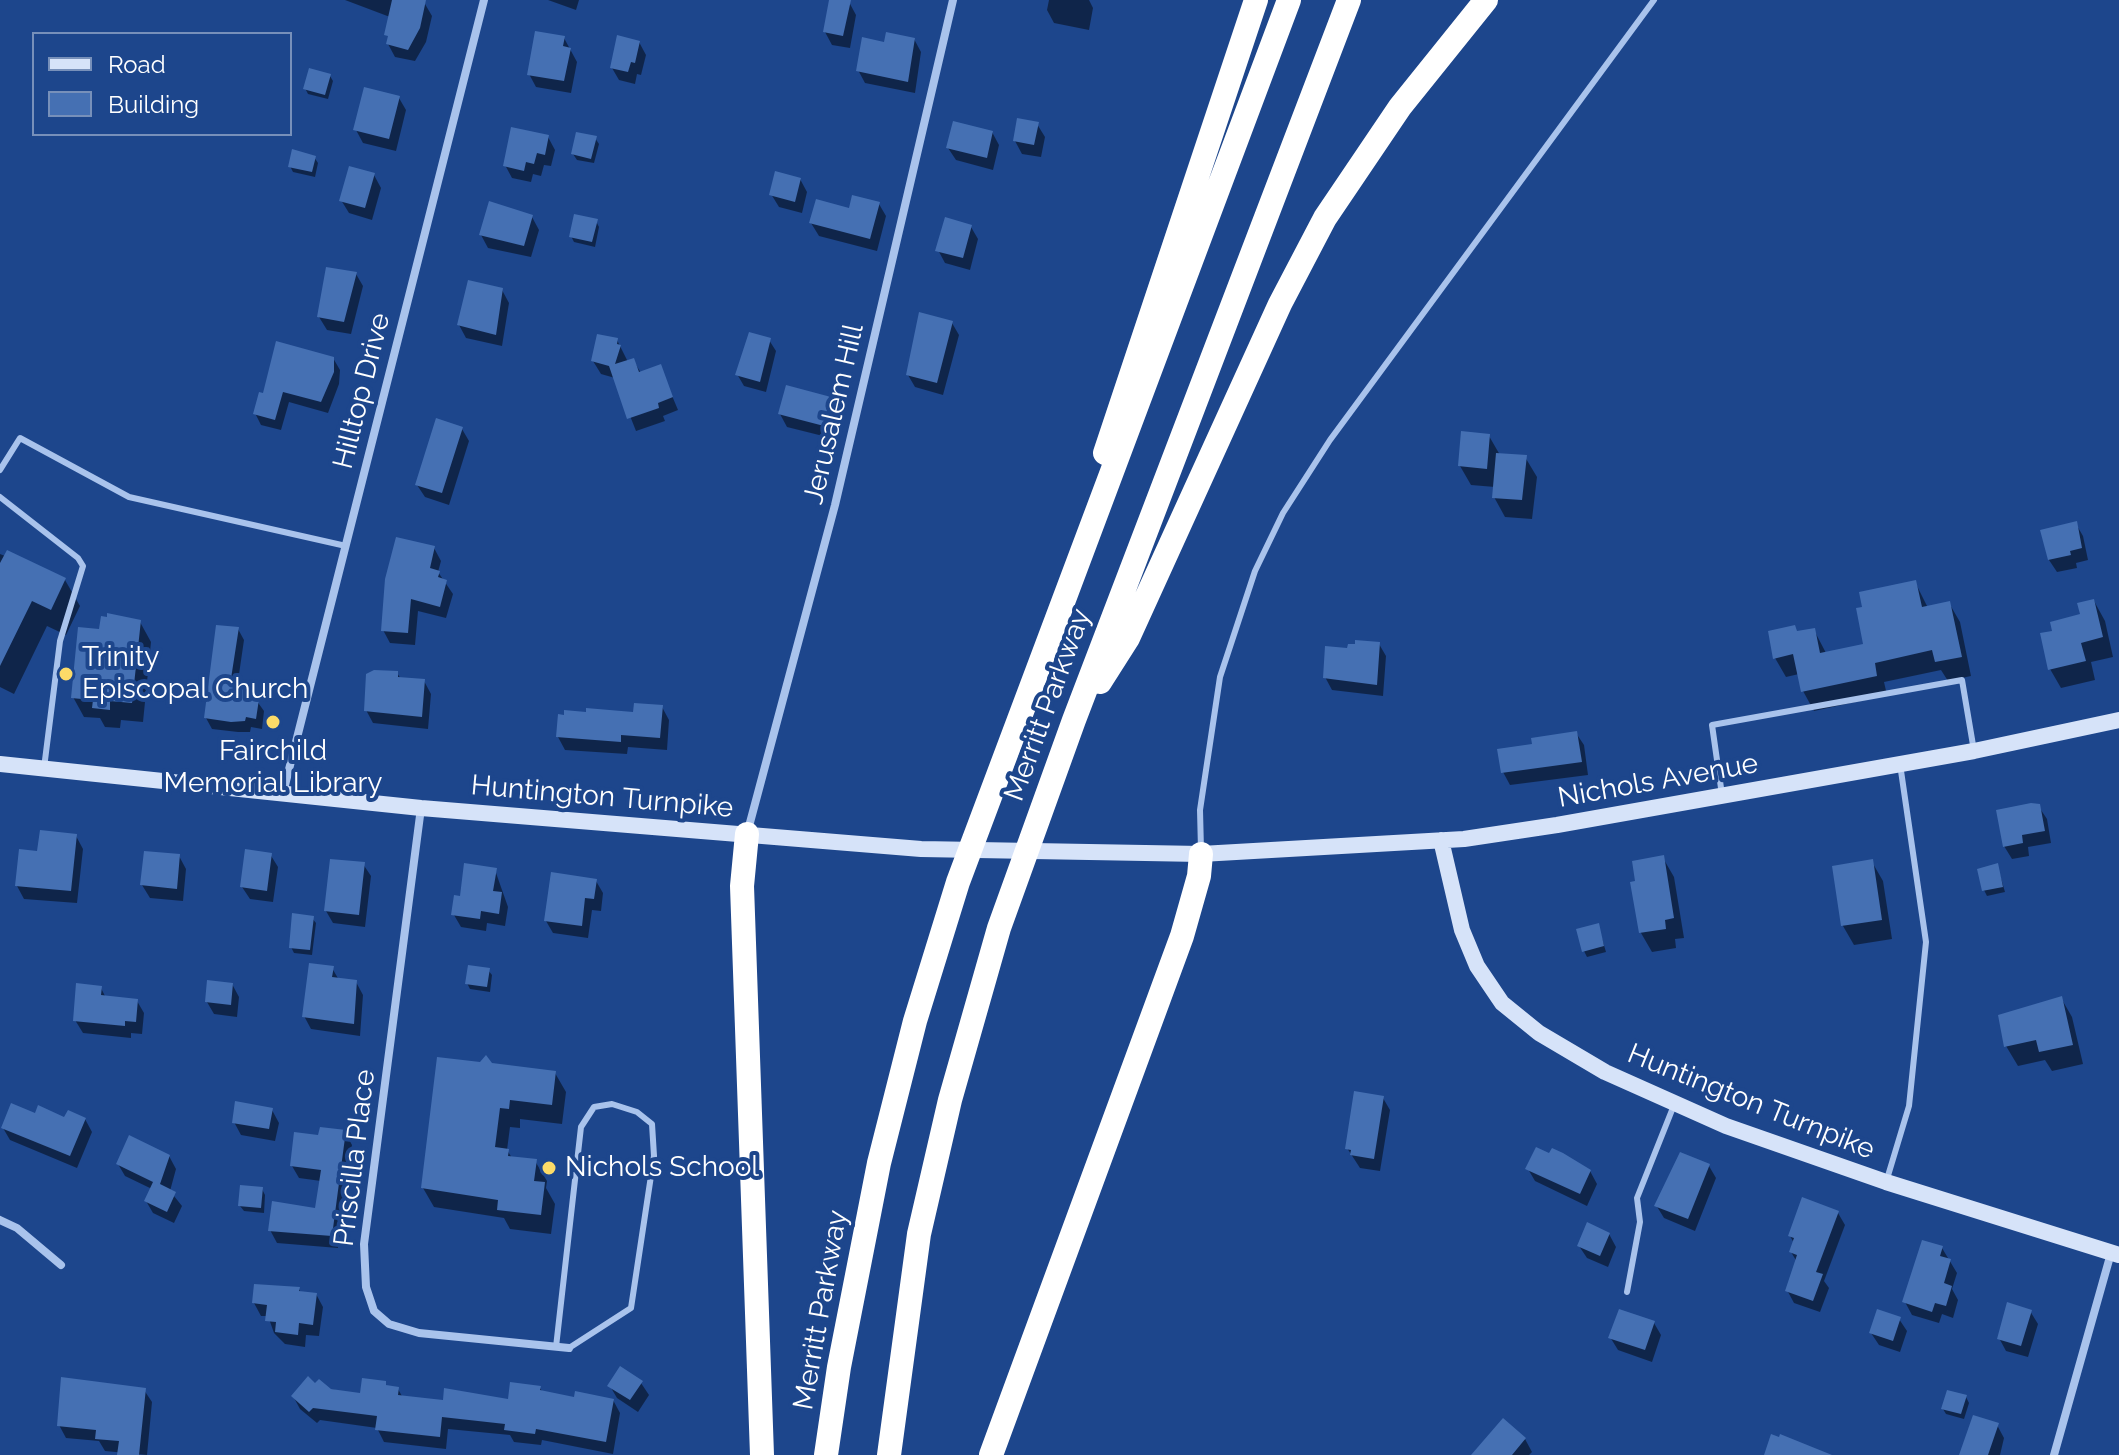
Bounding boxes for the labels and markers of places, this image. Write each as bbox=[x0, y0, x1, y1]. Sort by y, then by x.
place label: Trinity Episcopal Church bbox=[82, 641, 308, 707]
marker: Trinity Episcopal Church bbox=[57, 665, 75, 683]
marker: Fairchild Memorial Library bbox=[264, 713, 282, 731]
place label: Fairchild Memorial Library bbox=[164, 735, 382, 801]
place label: Nichols School bbox=[565, 1151, 759, 1185]
marker: Nichols School bbox=[540, 1159, 558, 1177]

